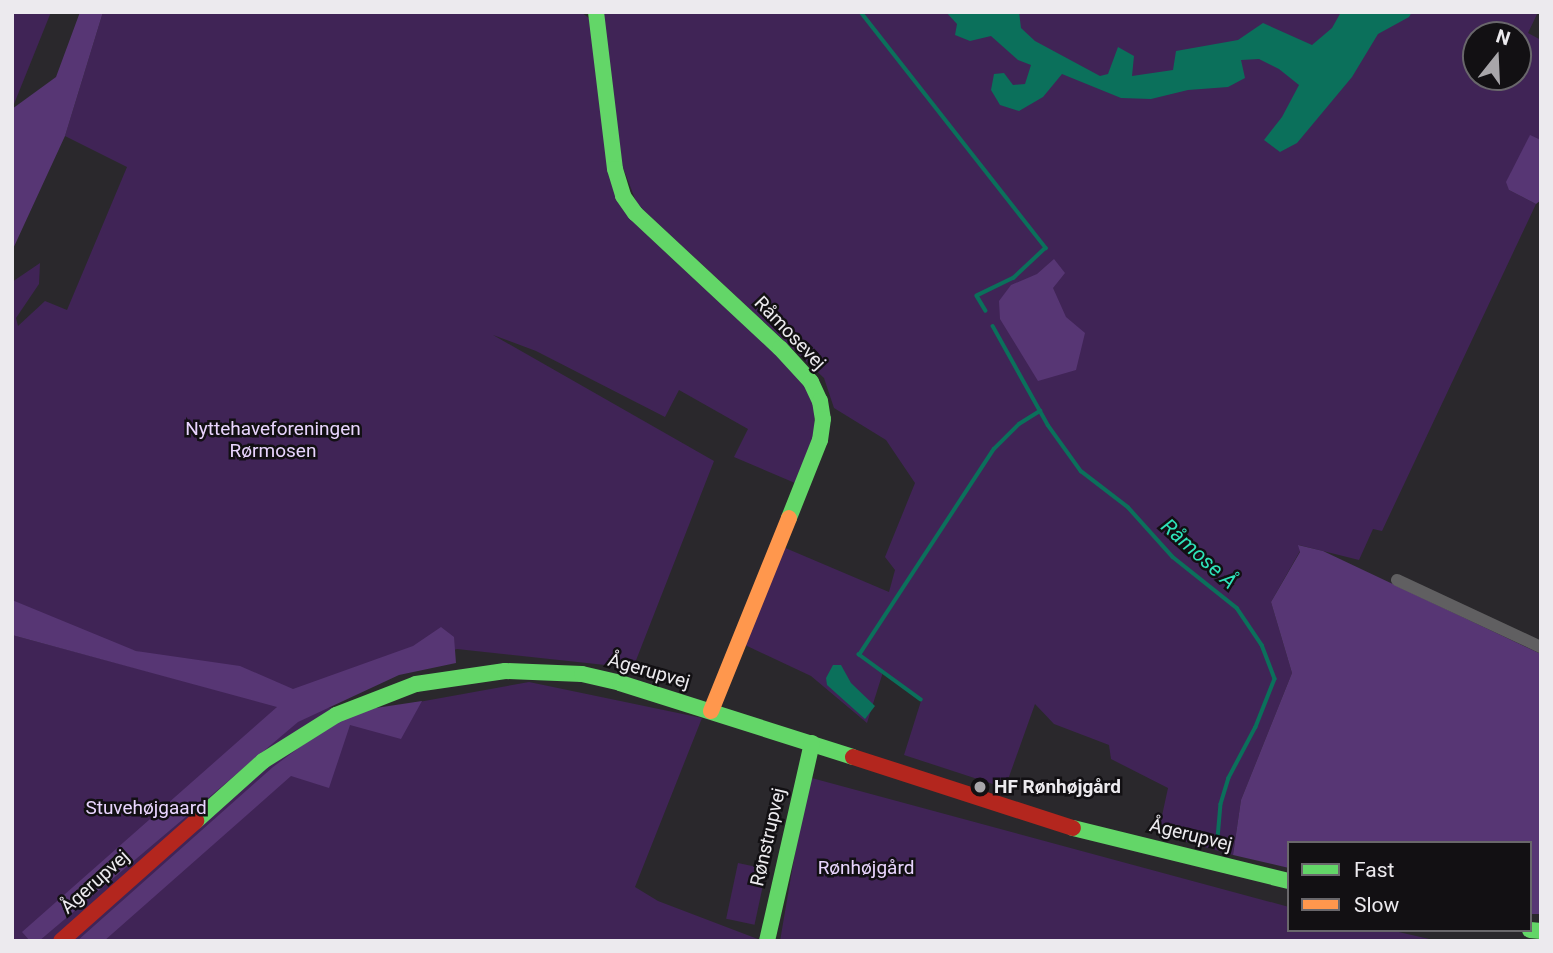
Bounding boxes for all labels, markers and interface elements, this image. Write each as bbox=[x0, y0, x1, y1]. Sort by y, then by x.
north arrow bbox=[1462, 21, 1532, 91]
text: N bbox=[1493, 24, 1513, 50]
street label: Råmosevej bbox=[749, 292, 831, 374]
park label: Nyttehaveforeningen Rørmosen bbox=[185, 418, 361, 462]
water label: Råmose Å bbox=[1156, 514, 1242, 594]
street label: Ågerupvej bbox=[605, 648, 693, 694]
place label: HF Rønhøjgård bbox=[994, 776, 1121, 798]
marker: HF Rønhøjgård bbox=[972, 779, 988, 795]
street label: Rønstrupvej bbox=[746, 786, 790, 888]
park label: Stuvehøjgaard bbox=[85, 797, 207, 819]
street label: Ågerupvej bbox=[1147, 814, 1235, 856]
legend bbox=[1287, 841, 1532, 932]
street label: Ågerupvej bbox=[56, 845, 134, 919]
park label: Rønhøjgård bbox=[818, 857, 914, 879]
text: Fast bbox=[1354, 858, 1394, 882]
text: Slow bbox=[1354, 893, 1399, 917]

